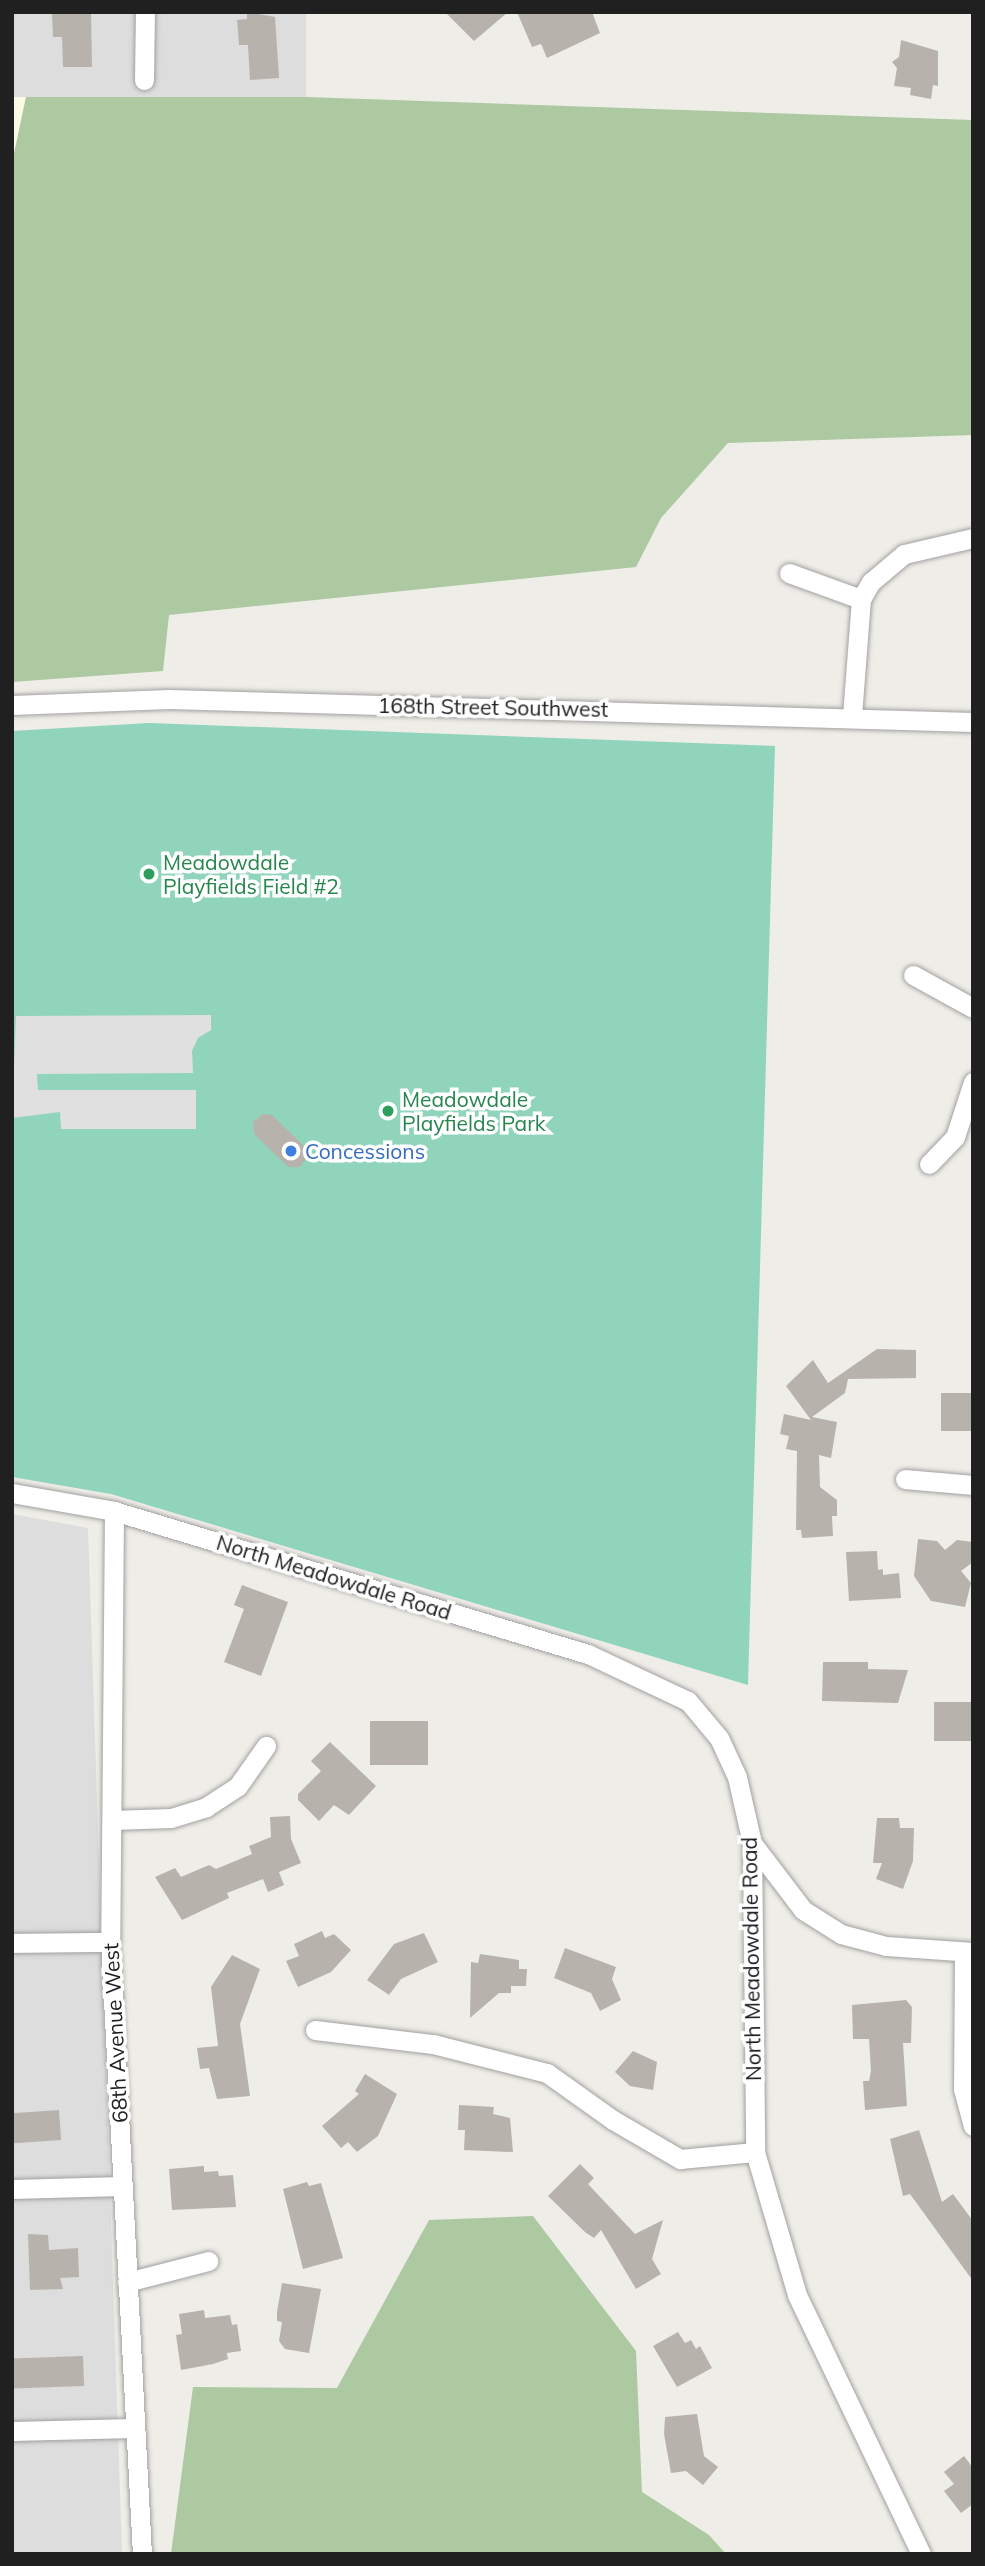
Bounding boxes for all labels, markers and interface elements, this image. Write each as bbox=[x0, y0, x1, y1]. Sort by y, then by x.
street label: 168th Street Southwest bbox=[378, 692, 608, 722]
place label: Meadowdale Playfields Field #2 bbox=[163, 849, 339, 899]
marker: Meadowdale Playfields Field #2 bbox=[141, 866, 157, 882]
place label: Meadowdale Playfields Park bbox=[402, 1086, 546, 1136]
marker: Meadowdale Playfields Park bbox=[380, 1103, 396, 1119]
place label: Concessions bbox=[305, 1138, 425, 1164]
marker: Concessions bbox=[283, 1143, 299, 1159]
street label: North Meadowdale Road bbox=[214, 1529, 454, 1625]
street label: North Meadowdale Road bbox=[736, 1837, 766, 2081]
street label: 68th Avenue West bbox=[98, 1942, 132, 2124]

